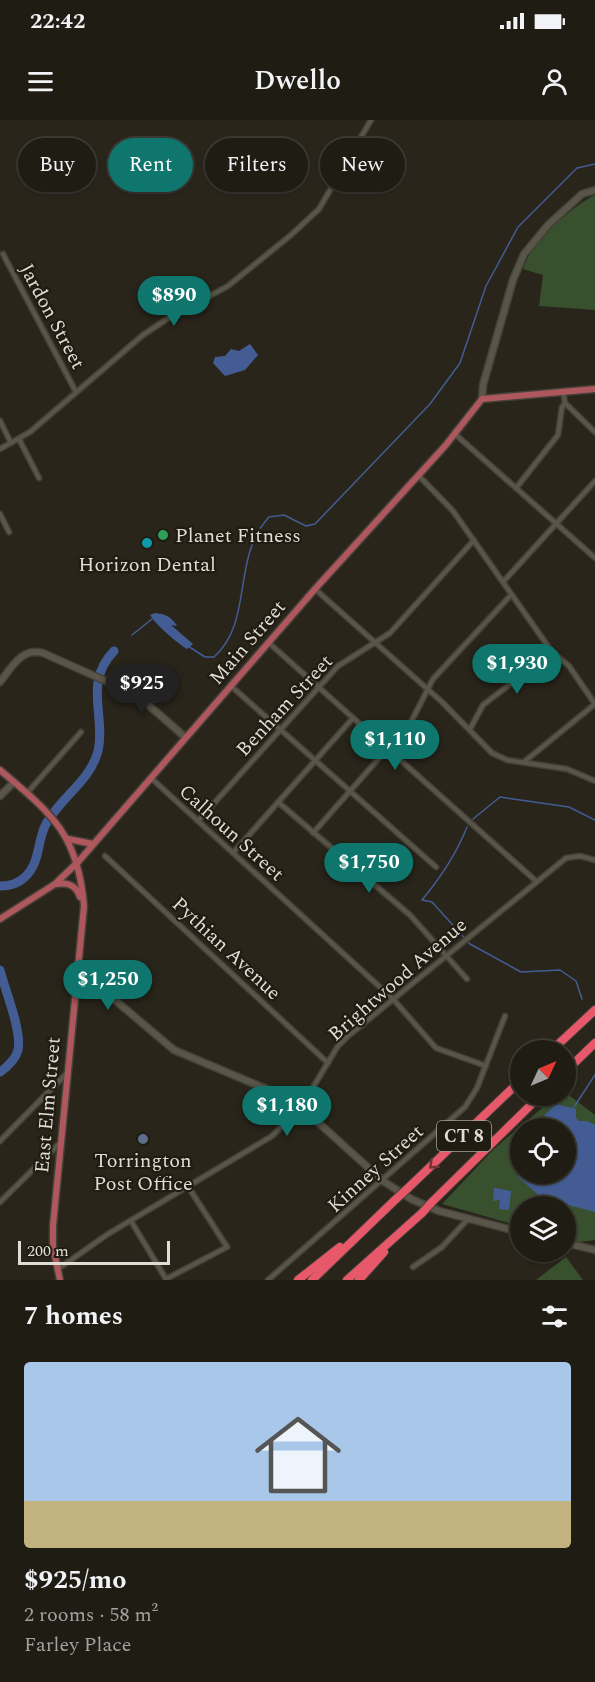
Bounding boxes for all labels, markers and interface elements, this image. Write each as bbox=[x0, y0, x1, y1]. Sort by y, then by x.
text: 22:42 bbox=[30, 5, 85, 38]
text: Dwello bbox=[254, 60, 341, 102]
icon: menu bbox=[24, 65, 57, 98]
icon: person bbox=[538, 65, 571, 98]
chip: Buy bbox=[18, 138, 96, 192]
chip: Rent bbox=[108, 138, 193, 192]
chip: Filters bbox=[205, 138, 308, 192]
chip: New bbox=[320, 138, 405, 192]
street label: Jardon Street bbox=[12, 258, 93, 375]
pin: $890 bbox=[138, 276, 210, 327]
text: $890 bbox=[152, 280, 196, 310]
place label: Planet Fitness bbox=[175, 521, 301, 551]
marker: Planet Fitness bbox=[156, 528, 170, 542]
marker: Horizon Dental bbox=[140, 536, 154, 550]
place label: Horizon Dental bbox=[78, 550, 216, 580]
street label: Main Street bbox=[202, 593, 293, 692]
pin: $1,930 bbox=[468, 644, 566, 695]
street label: Benham Street bbox=[229, 648, 340, 764]
text: $1,930 bbox=[486, 648, 548, 678]
pin: $925 bbox=[106, 664, 178, 715]
text: $925 bbox=[120, 668, 164, 698]
pin: $1,110 bbox=[346, 720, 444, 771]
text: $1,110 bbox=[364, 724, 426, 754]
street label: Calhoun Street bbox=[172, 777, 291, 888]
pin: $1,750 bbox=[320, 843, 418, 894]
text: $1,750 bbox=[338, 847, 400, 877]
street label: Pythian Avenue bbox=[165, 890, 288, 1007]
street label: Brightwood Avenue bbox=[321, 911, 474, 1049]
pin: $1,250 bbox=[59, 960, 157, 1011]
text: $1,250 bbox=[77, 964, 139, 994]
street label: East Elm Street bbox=[27, 1036, 69, 1175]
north arrow bbox=[510, 1040, 576, 1106]
map controls bbox=[510, 1040, 576, 1262]
pin: $1,180 bbox=[238, 1086, 336, 1137]
text: $1,180 bbox=[256, 1090, 318, 1120]
street label: Kinney Street bbox=[321, 1117, 430, 1220]
button: locate bbox=[510, 1118, 576, 1184]
road number: CT 8 bbox=[437, 1121, 491, 1151]
marker: Torrington Post Office bbox=[136, 1132, 150, 1146]
place label: Torrington Post Office bbox=[93, 1146, 193, 1199]
one-way arrow bbox=[429, 1158, 439, 1169]
button: layers bbox=[510, 1196, 576, 1262]
scale bar bbox=[18, 1238, 170, 1266]
text: 200 m bbox=[27, 1239, 69, 1263]
text: 7 homes bbox=[24, 1296, 123, 1336]
icon: filters bbox=[538, 1300, 571, 1333]
icon: home bbox=[244, 1401, 352, 1509]
text: $925/mo bbox=[24, 1560, 127, 1600]
text: 2 rooms · 58 m² bbox=[24, 1600, 158, 1630]
text: Farley Place bbox=[24, 1630, 131, 1660]

